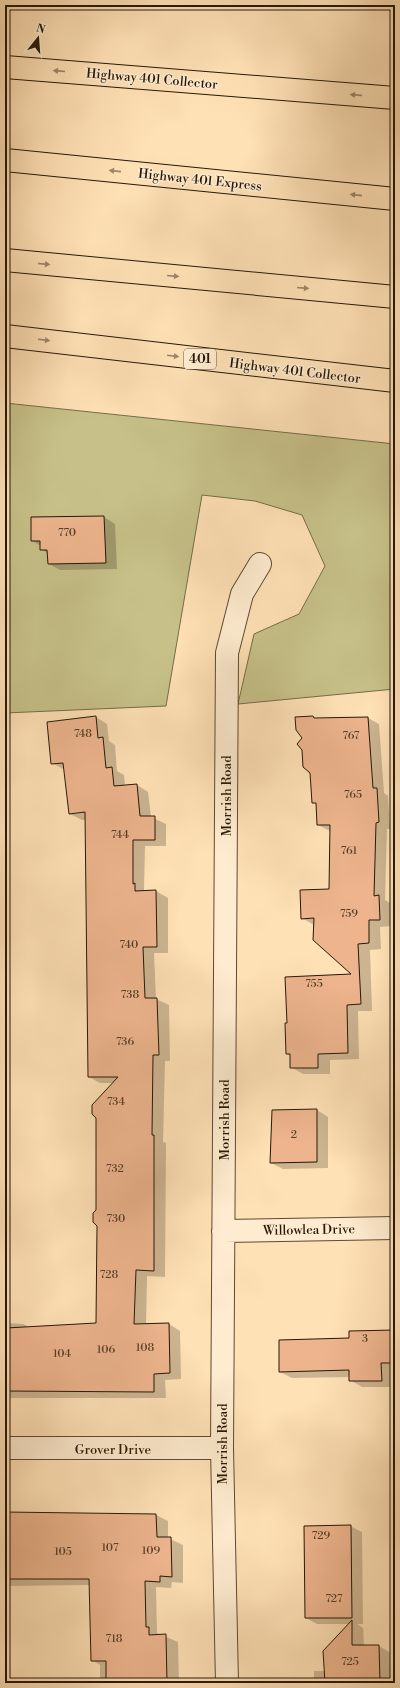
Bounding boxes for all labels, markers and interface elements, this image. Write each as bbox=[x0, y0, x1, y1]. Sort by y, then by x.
north arrow bbox=[18, 18, 58, 58]
text: N bbox=[34, 21, 47, 37]
street label: Highway 401 Collector bbox=[85, 65, 219, 93]
one-way arrow bbox=[53, 68, 65, 75]
one-way arrow bbox=[350, 91, 362, 98]
street label: Highway 401 Express bbox=[137, 166, 263, 194]
one-way arrow bbox=[109, 168, 121, 174]
one-way arrow bbox=[350, 191, 362, 198]
one-way arrow bbox=[38, 261, 50, 267]
one-way arrow bbox=[167, 273, 179, 279]
one-way arrow bbox=[297, 285, 309, 291]
one-way arrow bbox=[38, 337, 50, 343]
road number: 401 bbox=[184, 349, 216, 369]
one-way arrow bbox=[167, 352, 179, 359]
street label: Highway 401 Collector bbox=[228, 355, 362, 387]
house number: 770 bbox=[58, 526, 76, 540]
house number: 748 bbox=[74, 727, 92, 741]
house number: 767 bbox=[343, 729, 360, 743]
street label: Morrish Road bbox=[219, 755, 235, 837]
house number: 765 bbox=[344, 788, 362, 802]
house number: 744 bbox=[111, 828, 130, 842]
house number: 761 bbox=[341, 844, 357, 858]
house number: 759 bbox=[340, 907, 358, 921]
house number: 740 bbox=[120, 938, 138, 952]
house number: 755 bbox=[305, 977, 323, 991]
house number: 738 bbox=[121, 988, 139, 1002]
house number: 736 bbox=[116, 1035, 134, 1049]
street label: Morrish Road bbox=[217, 1079, 233, 1161]
house number: 734 bbox=[107, 1095, 126, 1109]
house number: 2 bbox=[291, 1128, 297, 1142]
house number: 732 bbox=[106, 1162, 124, 1176]
house number: 730 bbox=[107, 1212, 125, 1226]
street label: Willowlea Drive bbox=[262, 1221, 356, 1239]
house number: 728 bbox=[100, 1268, 118, 1282]
house number: 3 bbox=[362, 1332, 368, 1346]
house number: 108 bbox=[136, 1341, 154, 1355]
house number: 106 bbox=[97, 1343, 116, 1357]
house number: 104 bbox=[53, 1347, 72, 1361]
street label: Morrish Road bbox=[215, 1403, 231, 1485]
street label: Grover Drive bbox=[75, 1442, 152, 1458]
house number: 729 bbox=[312, 1529, 331, 1543]
house number: 107 bbox=[101, 1541, 119, 1555]
house number: 109 bbox=[142, 1544, 161, 1558]
house number: 105 bbox=[54, 1545, 72, 1559]
house number: 727 bbox=[325, 1592, 343, 1606]
house number: 718 bbox=[105, 1632, 123, 1646]
house number: 725 bbox=[341, 1655, 359, 1669]

